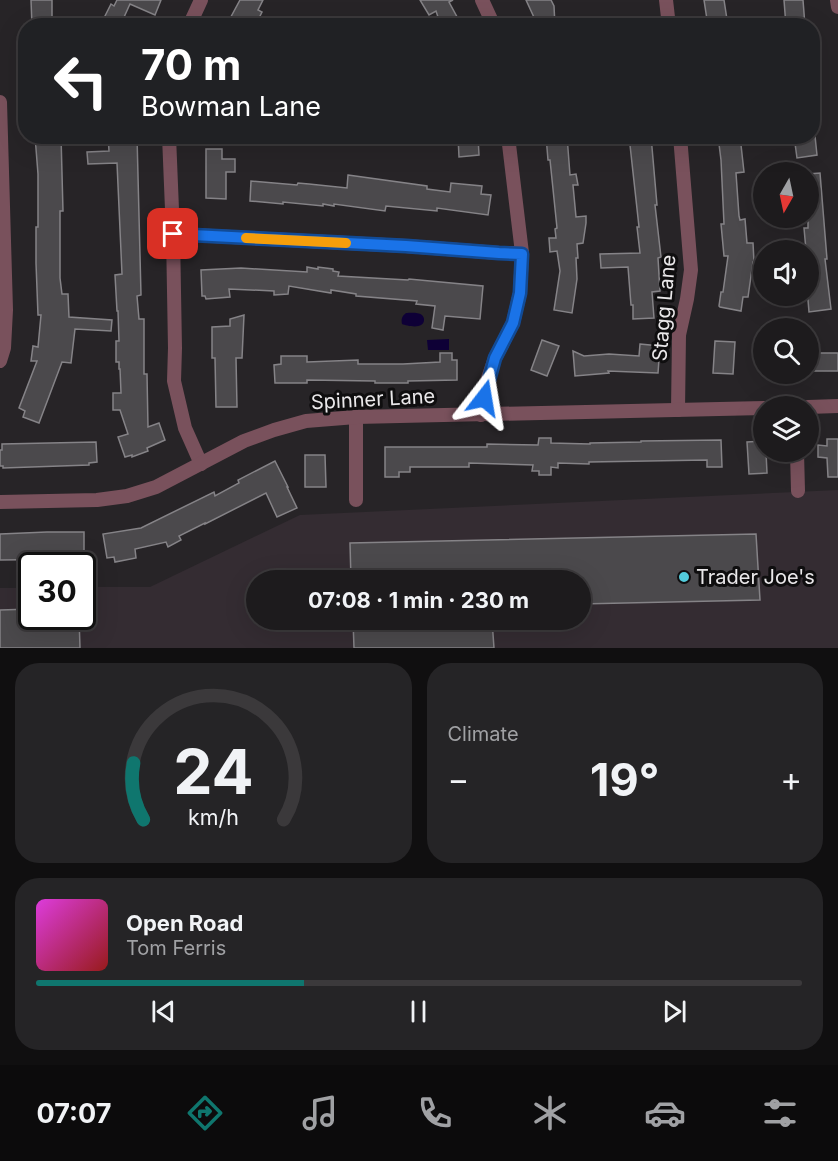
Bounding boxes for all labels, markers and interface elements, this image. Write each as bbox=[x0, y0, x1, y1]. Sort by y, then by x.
text: 70 m bbox=[141, 39, 241, 90]
icon: left bbox=[42, 42, 120, 120]
text: Bowman Lane bbox=[141, 90, 321, 123]
north arrow bbox=[753, 162, 819, 228]
map controls bbox=[753, 162, 819, 462]
pin bbox=[147, 208, 198, 259]
icon: arrive bbox=[156, 217, 189, 250]
button: sound bbox=[753, 240, 819, 306]
street label: Stagg Lane bbox=[647, 254, 681, 362]
button: search bbox=[753, 318, 819, 384]
position arrow bbox=[452, 366, 516, 430]
street label: Spinner Lane bbox=[310, 384, 436, 414]
button: layers bbox=[753, 396, 819, 462]
speed limit sign: 30 bbox=[18, 552, 96, 630]
place label: Trader Joe's bbox=[696, 565, 815, 589]
marker: Trader Joe's bbox=[677, 570, 691, 584]
text: 07:08 · 1 min · 230 m bbox=[308, 587, 529, 613]
text: Climate bbox=[448, 722, 519, 746]
text: 24 bbox=[173, 734, 254, 809]
text: 19° bbox=[590, 752, 659, 807]
text: − bbox=[448, 759, 469, 799]
text: + bbox=[780, 759, 802, 799]
text: km/h bbox=[188, 804, 239, 830]
text: Open Road bbox=[126, 910, 243, 936]
text: Tom Ferris bbox=[126, 936, 226, 960]
icon: previous bbox=[147, 995, 180, 1028]
icon: pause bbox=[402, 995, 435, 1028]
icon: next bbox=[658, 995, 691, 1028]
icon: directions bbox=[184, 1092, 226, 1134]
icon: music bbox=[299, 1092, 341, 1134]
icon: phone bbox=[414, 1092, 456, 1134]
icon: climate bbox=[529, 1092, 571, 1134]
icon: car bbox=[644, 1092, 686, 1134]
icon: filters bbox=[759, 1092, 801, 1134]
text: 07:07 bbox=[37, 1097, 111, 1130]

